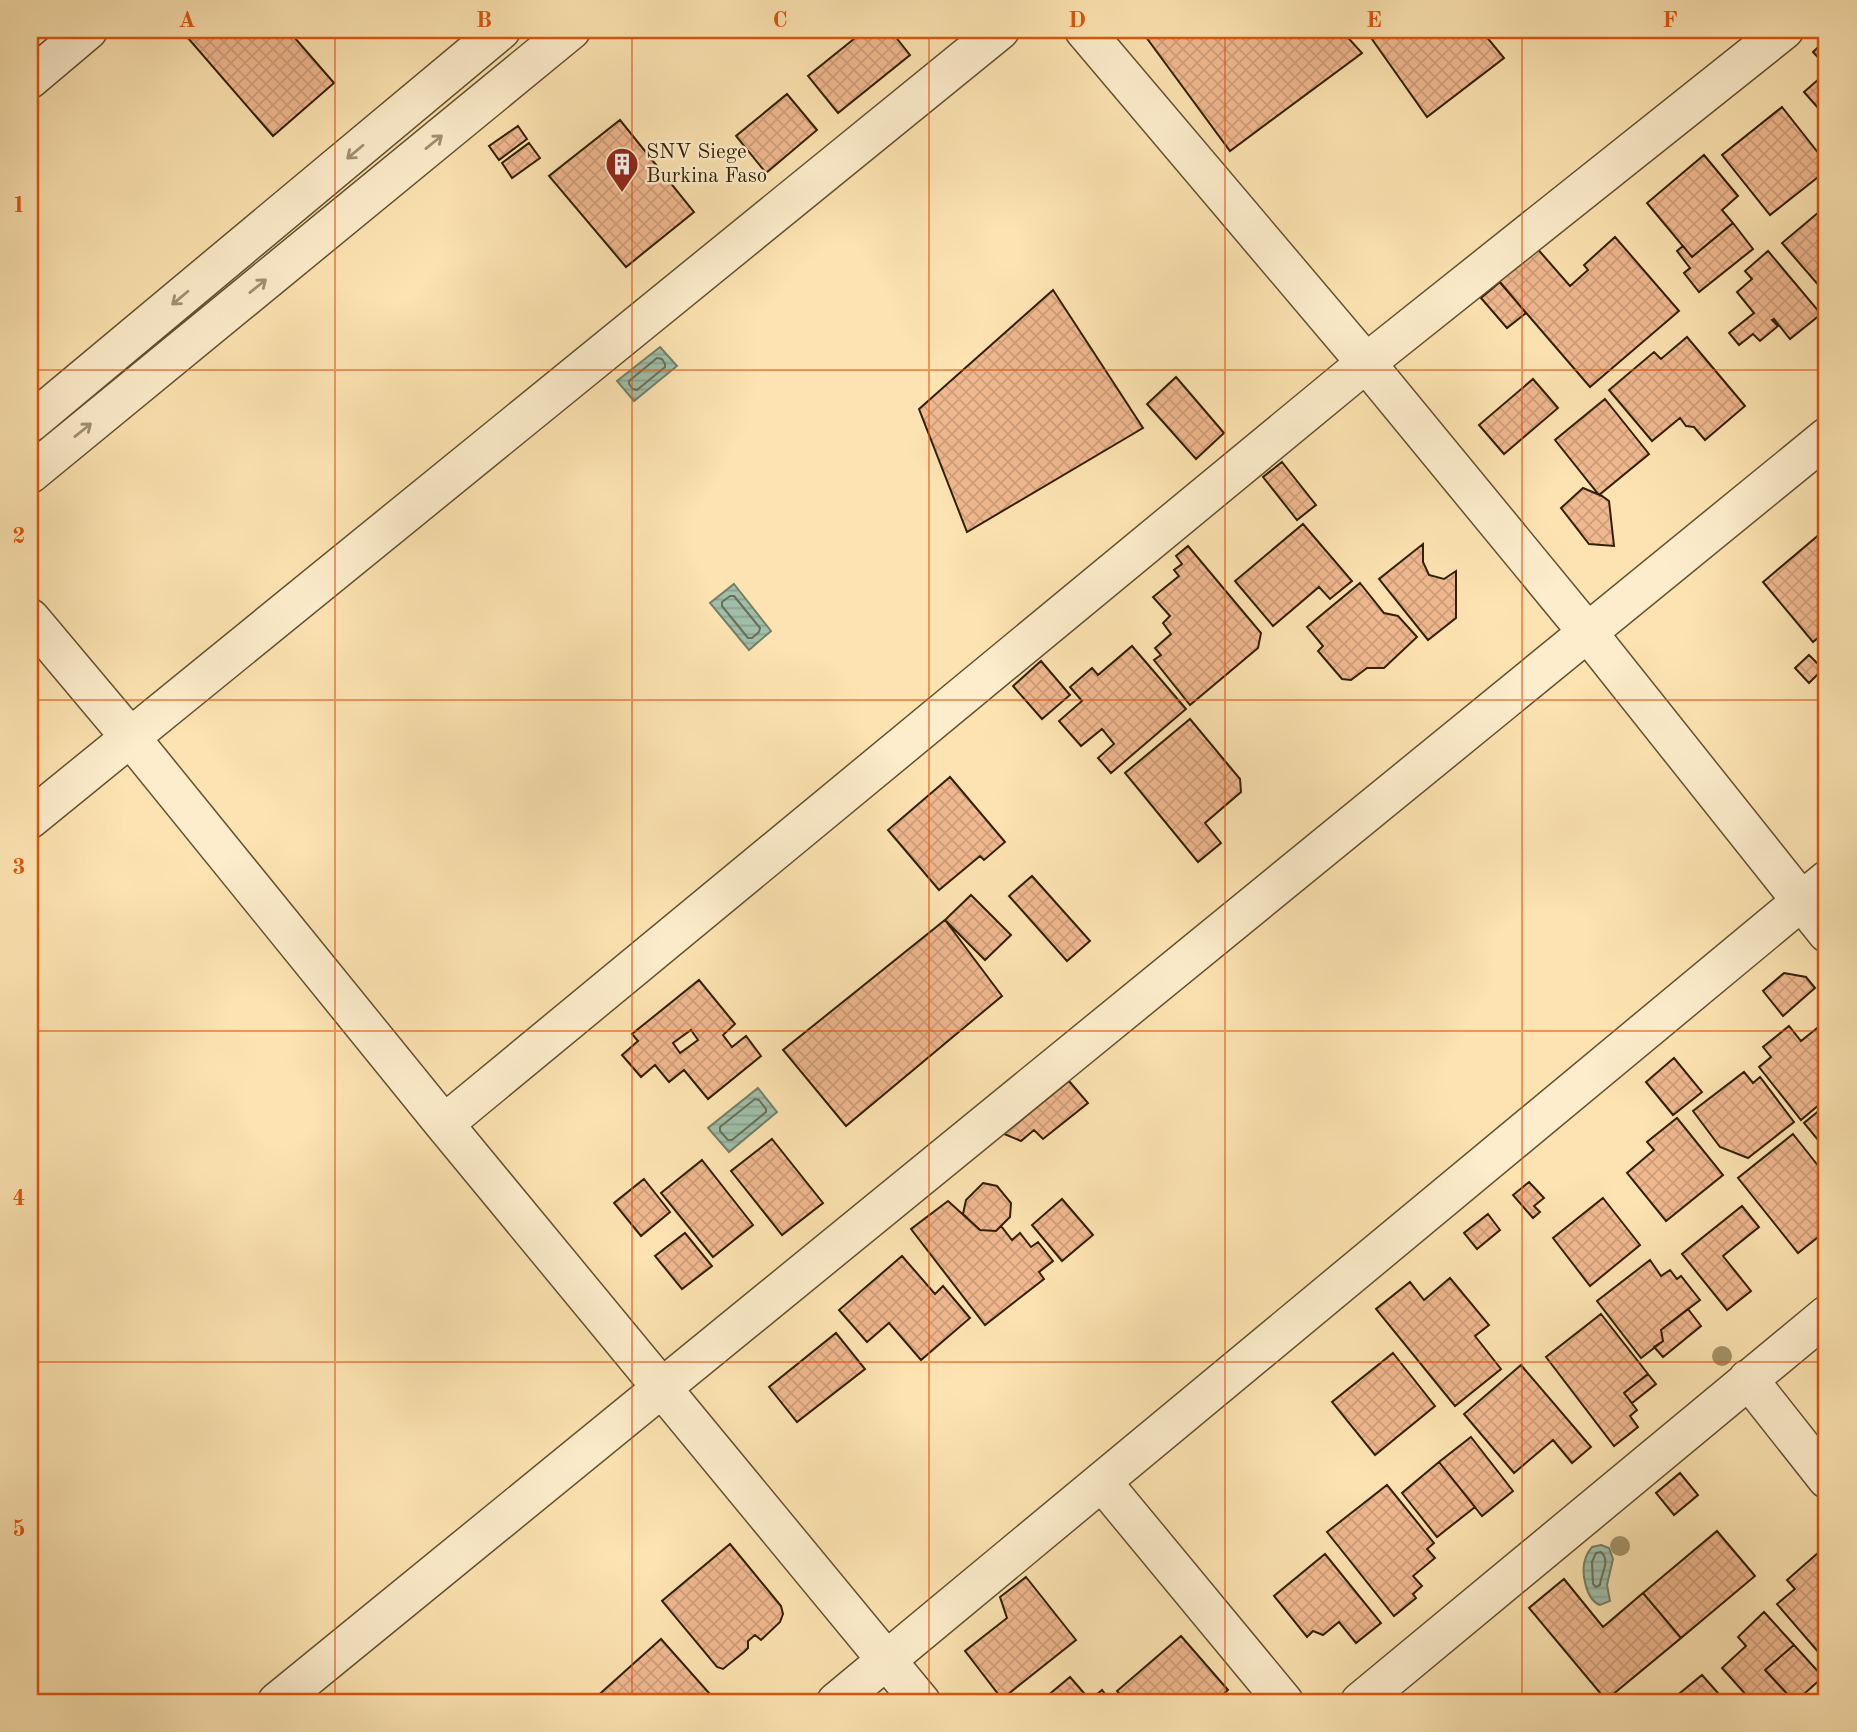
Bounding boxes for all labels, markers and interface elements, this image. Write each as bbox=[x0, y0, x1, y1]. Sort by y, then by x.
text: A bbox=[178, 9, 196, 32]
text: B bbox=[476, 9, 492, 32]
text: C bbox=[772, 9, 788, 32]
text: D bbox=[1068, 9, 1086, 32]
text: E bbox=[1366, 9, 1382, 32]
text: F bbox=[1662, 9, 1678, 32]
one-way arrow bbox=[425, 134, 443, 150]
place label: SNV Siege Burkina Faso bbox=[646, 142, 767, 187]
one-way arrow bbox=[346, 144, 364, 160]
building icon: SNV Siege Burkina Faso bbox=[603, 145, 641, 194]
text: 1 bbox=[12, 194, 26, 217]
one-way arrow bbox=[249, 278, 267, 294]
one-way arrow bbox=[171, 290, 189, 306]
one-way arrow bbox=[73, 423, 91, 438]
text: 2 bbox=[12, 525, 26, 548]
text: 3 bbox=[12, 856, 26, 879]
text: 4 bbox=[12, 1187, 26, 1210]
text: 5 bbox=[12, 1518, 26, 1541]

